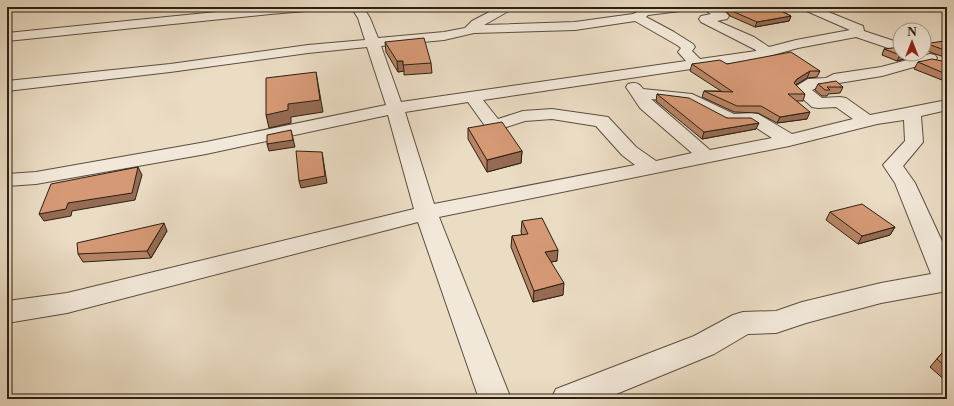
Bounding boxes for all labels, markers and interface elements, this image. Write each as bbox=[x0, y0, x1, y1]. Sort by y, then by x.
north arrow bbox=[892, 22, 932, 62]
text: N bbox=[907, 25, 917, 39]

